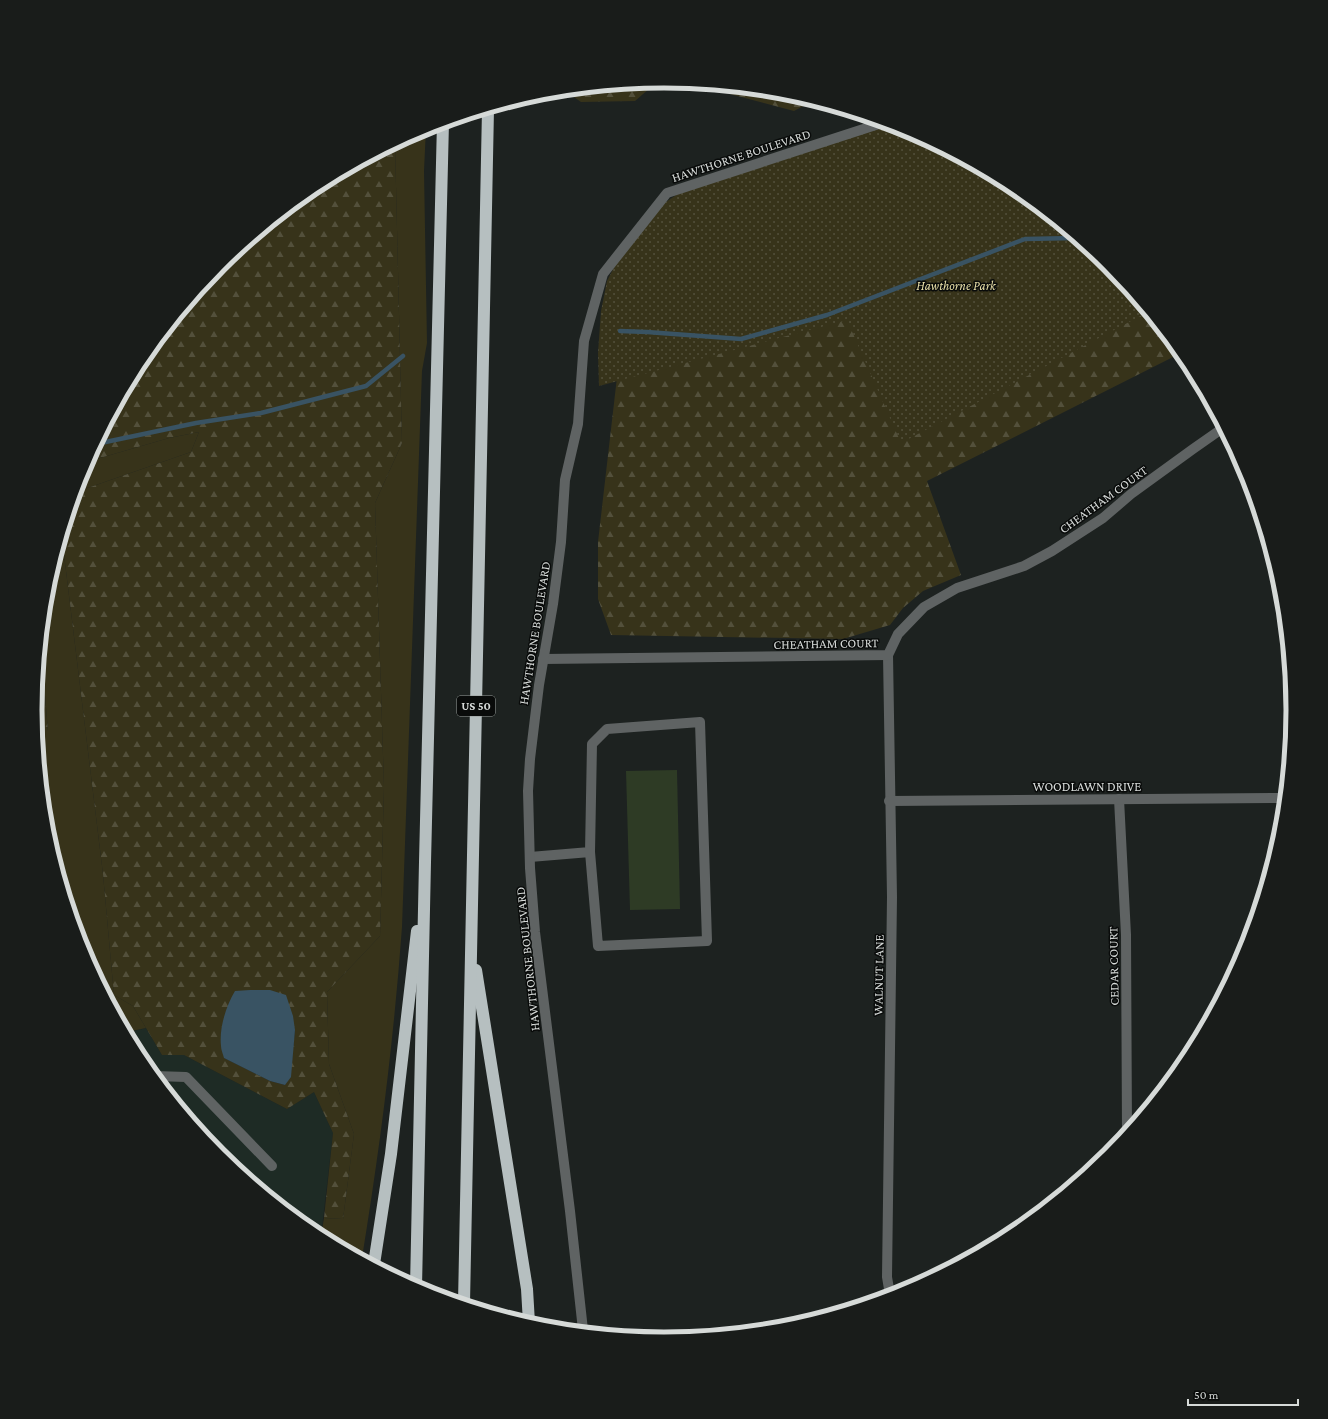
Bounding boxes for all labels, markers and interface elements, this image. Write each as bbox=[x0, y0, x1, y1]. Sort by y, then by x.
street label: HAWTHORNE BOULEVARD bbox=[670, 126, 812, 185]
park label: Hawthorne Park bbox=[916, 278, 997, 293]
street label: CHEATHAM COURT bbox=[1056, 462, 1150, 536]
street label: HAWTHORNE BOULEVARD bbox=[516, 560, 553, 706]
street label: CHEATHAM COURT bbox=[773, 635, 879, 652]
road number: US 50 bbox=[457, 696, 495, 716]
street label: WOODLAWN DRIVE bbox=[1033, 779, 1141, 794]
street label: HAWTHORNE BOULEVARD bbox=[512, 886, 543, 1032]
street label: CEDAR COURT bbox=[1105, 926, 1122, 1006]
street label: WALNUT LANE bbox=[870, 934, 887, 1016]
scale bar bbox=[1188, 1381, 1298, 1407]
text: 50 m bbox=[1194, 1388, 1219, 1402]

